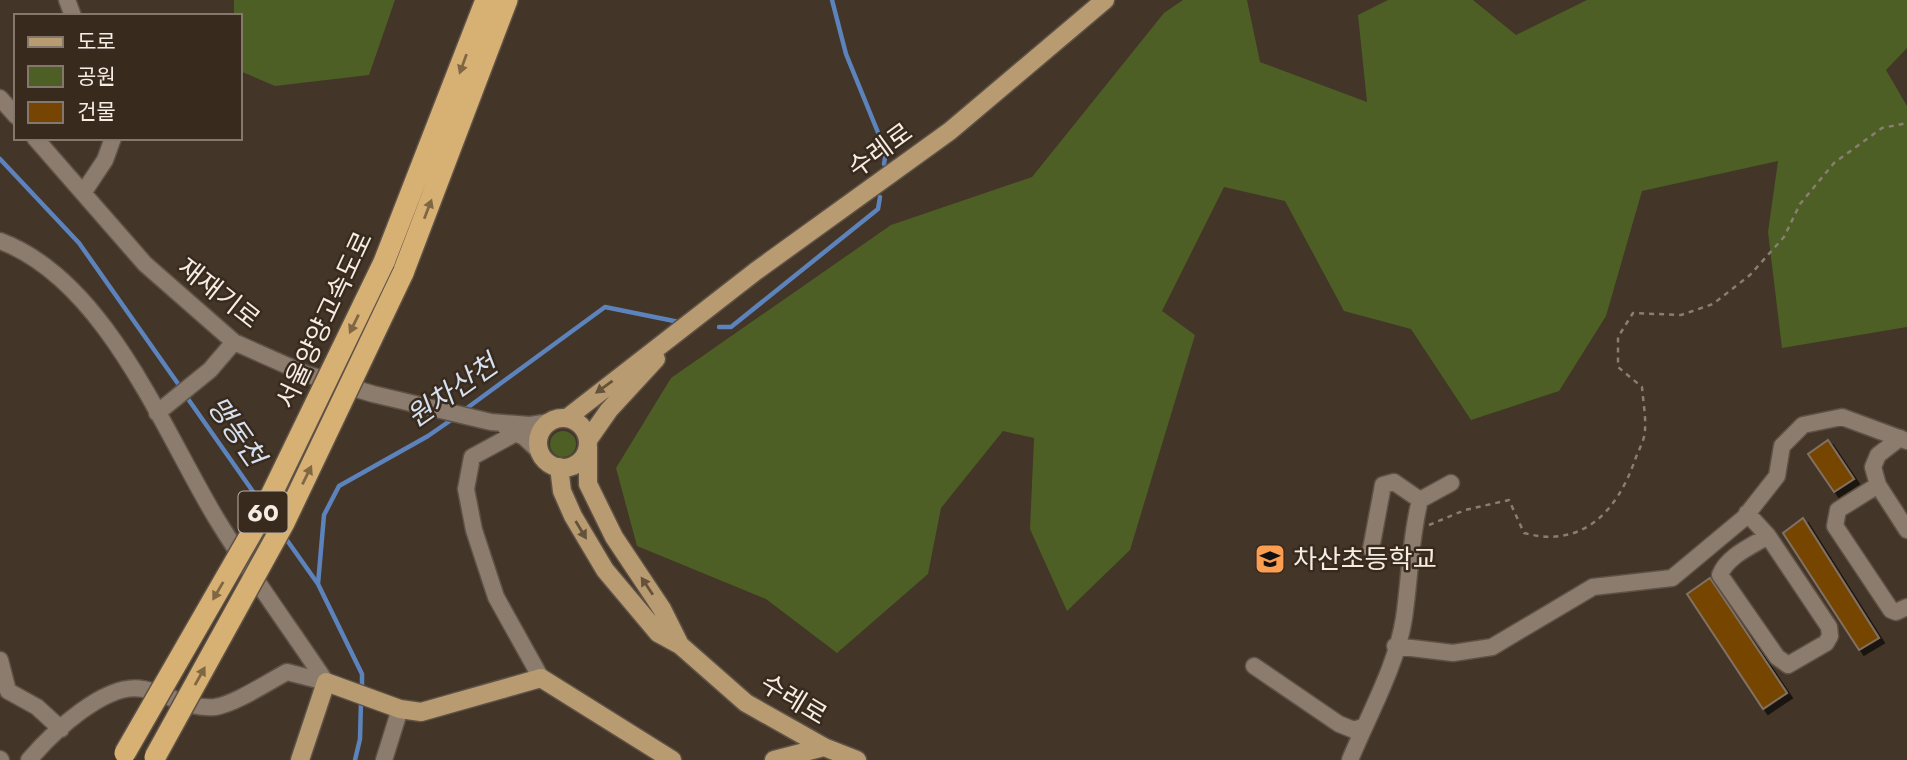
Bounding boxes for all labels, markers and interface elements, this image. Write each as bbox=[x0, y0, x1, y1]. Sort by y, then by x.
legend bbox=[14, 14, 242, 140]
text: 도로 bbox=[77, 27, 116, 57]
one-way arrow bbox=[457, 54, 468, 75]
text: 공원 bbox=[77, 62, 116, 92]
text: 건물 bbox=[77, 97, 116, 127]
street label: 수레로 bbox=[840, 114, 920, 186]
one-way arrow bbox=[422, 199, 433, 220]
street label: 서울양양고속도로 bbox=[266, 225, 382, 415]
street label: 재재기로 bbox=[170, 249, 268, 337]
one-way arrow bbox=[349, 314, 360, 334]
water label: 원차산천 bbox=[398, 343, 509, 437]
one-way arrow bbox=[595, 380, 613, 394]
water label: 맹동천 bbox=[197, 388, 277, 477]
one-way arrow bbox=[301, 465, 312, 485]
road number: 60 bbox=[238, 491, 288, 532]
one-way arrow bbox=[575, 521, 587, 540]
place label: 차산초등학교 bbox=[1293, 540, 1437, 578]
school or university icon: 차산초등학교 bbox=[1253, 542, 1287, 576]
one-way arrow bbox=[640, 577, 654, 595]
one-way arrow bbox=[211, 582, 224, 601]
street label: 수레로 bbox=[753, 664, 835, 734]
one-way arrow bbox=[194, 666, 206, 685]

